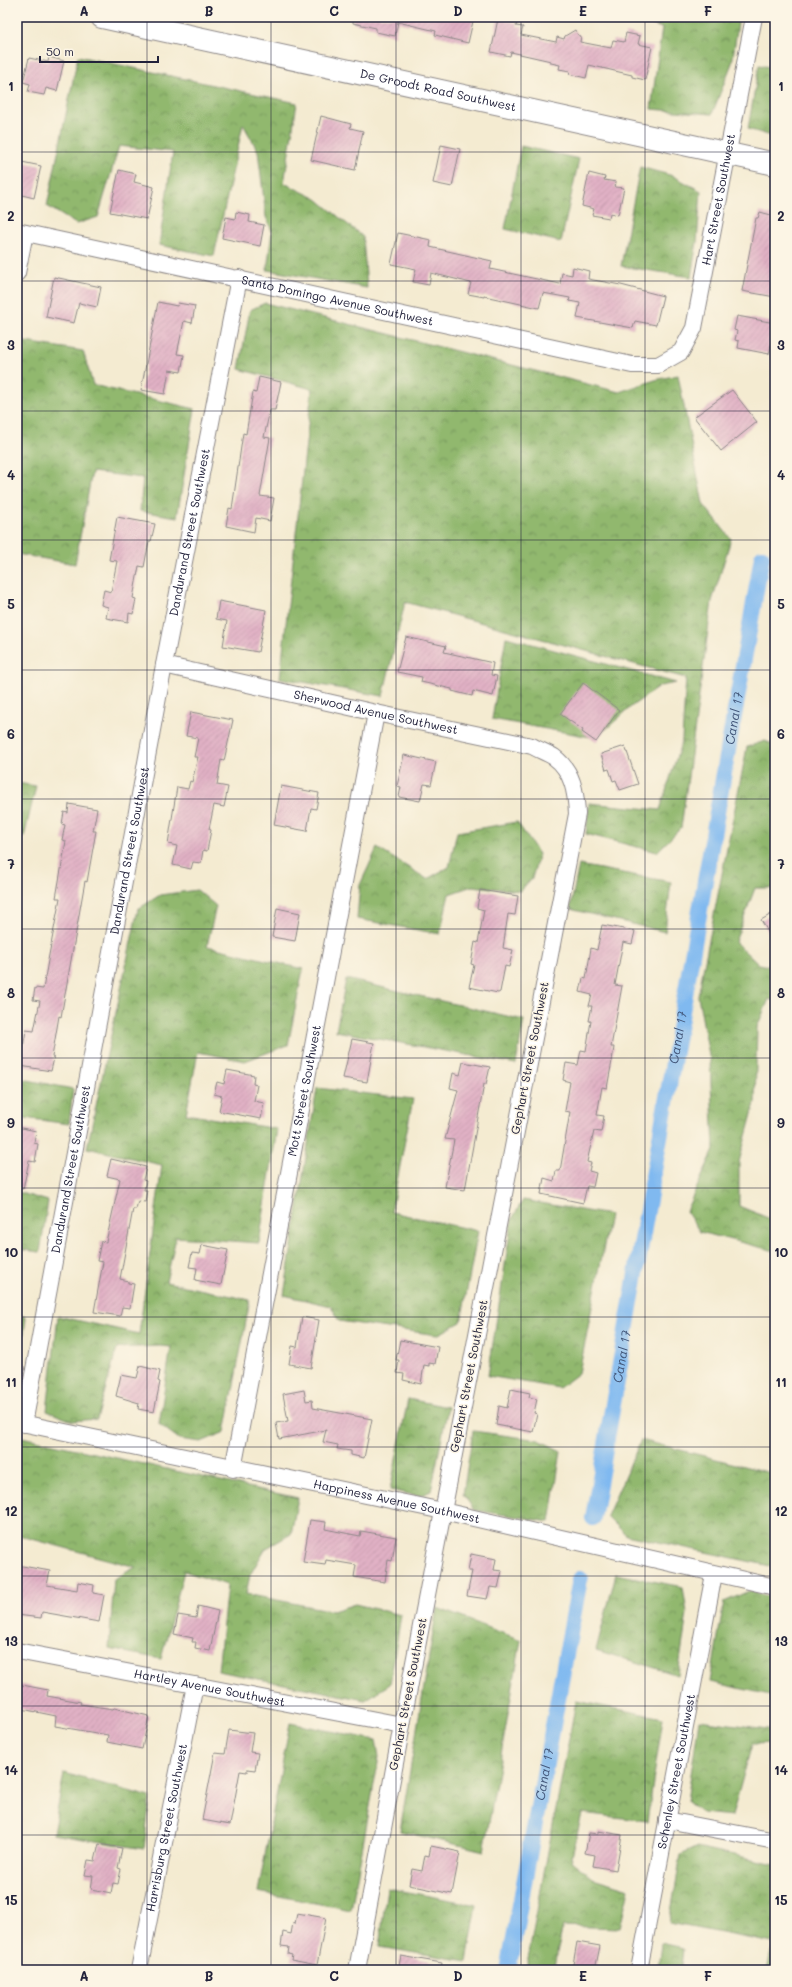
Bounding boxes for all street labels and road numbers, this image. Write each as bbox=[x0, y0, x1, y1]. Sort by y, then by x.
street label: De Groodt Road Southwest bbox=[359, 65, 518, 114]
street label: Hart Street Southwest bbox=[697, 132, 738, 266]
street label: Santo Domingo Avenue Southwest bbox=[240, 271, 435, 329]
street label: Dandurand Street Southwest bbox=[165, 447, 213, 617]
street label: Sherwood Avenue Southwest bbox=[292, 686, 460, 737]
street label: Dandurand Street Southwest bbox=[105, 765, 152, 936]
street label: Gephart Street Southwest bbox=[506, 980, 552, 1136]
street label: Mott Street Southwest bbox=[283, 1023, 324, 1158]
street label: Dandurand Street Southwest bbox=[47, 1084, 93, 1254]
street label: Gephart Street Southwest bbox=[445, 1298, 491, 1454]
street label: Happiness Avenue Southwest bbox=[312, 1475, 482, 1526]
street label: Gephart Street Southwest bbox=[384, 1616, 430, 1772]
street label: Hartley Avenue Southwest bbox=[133, 1665, 287, 1709]
street label: Schenley Street Southwest bbox=[653, 1692, 698, 1850]
street label: Harrisburg Street Southwest bbox=[142, 1742, 190, 1913]

